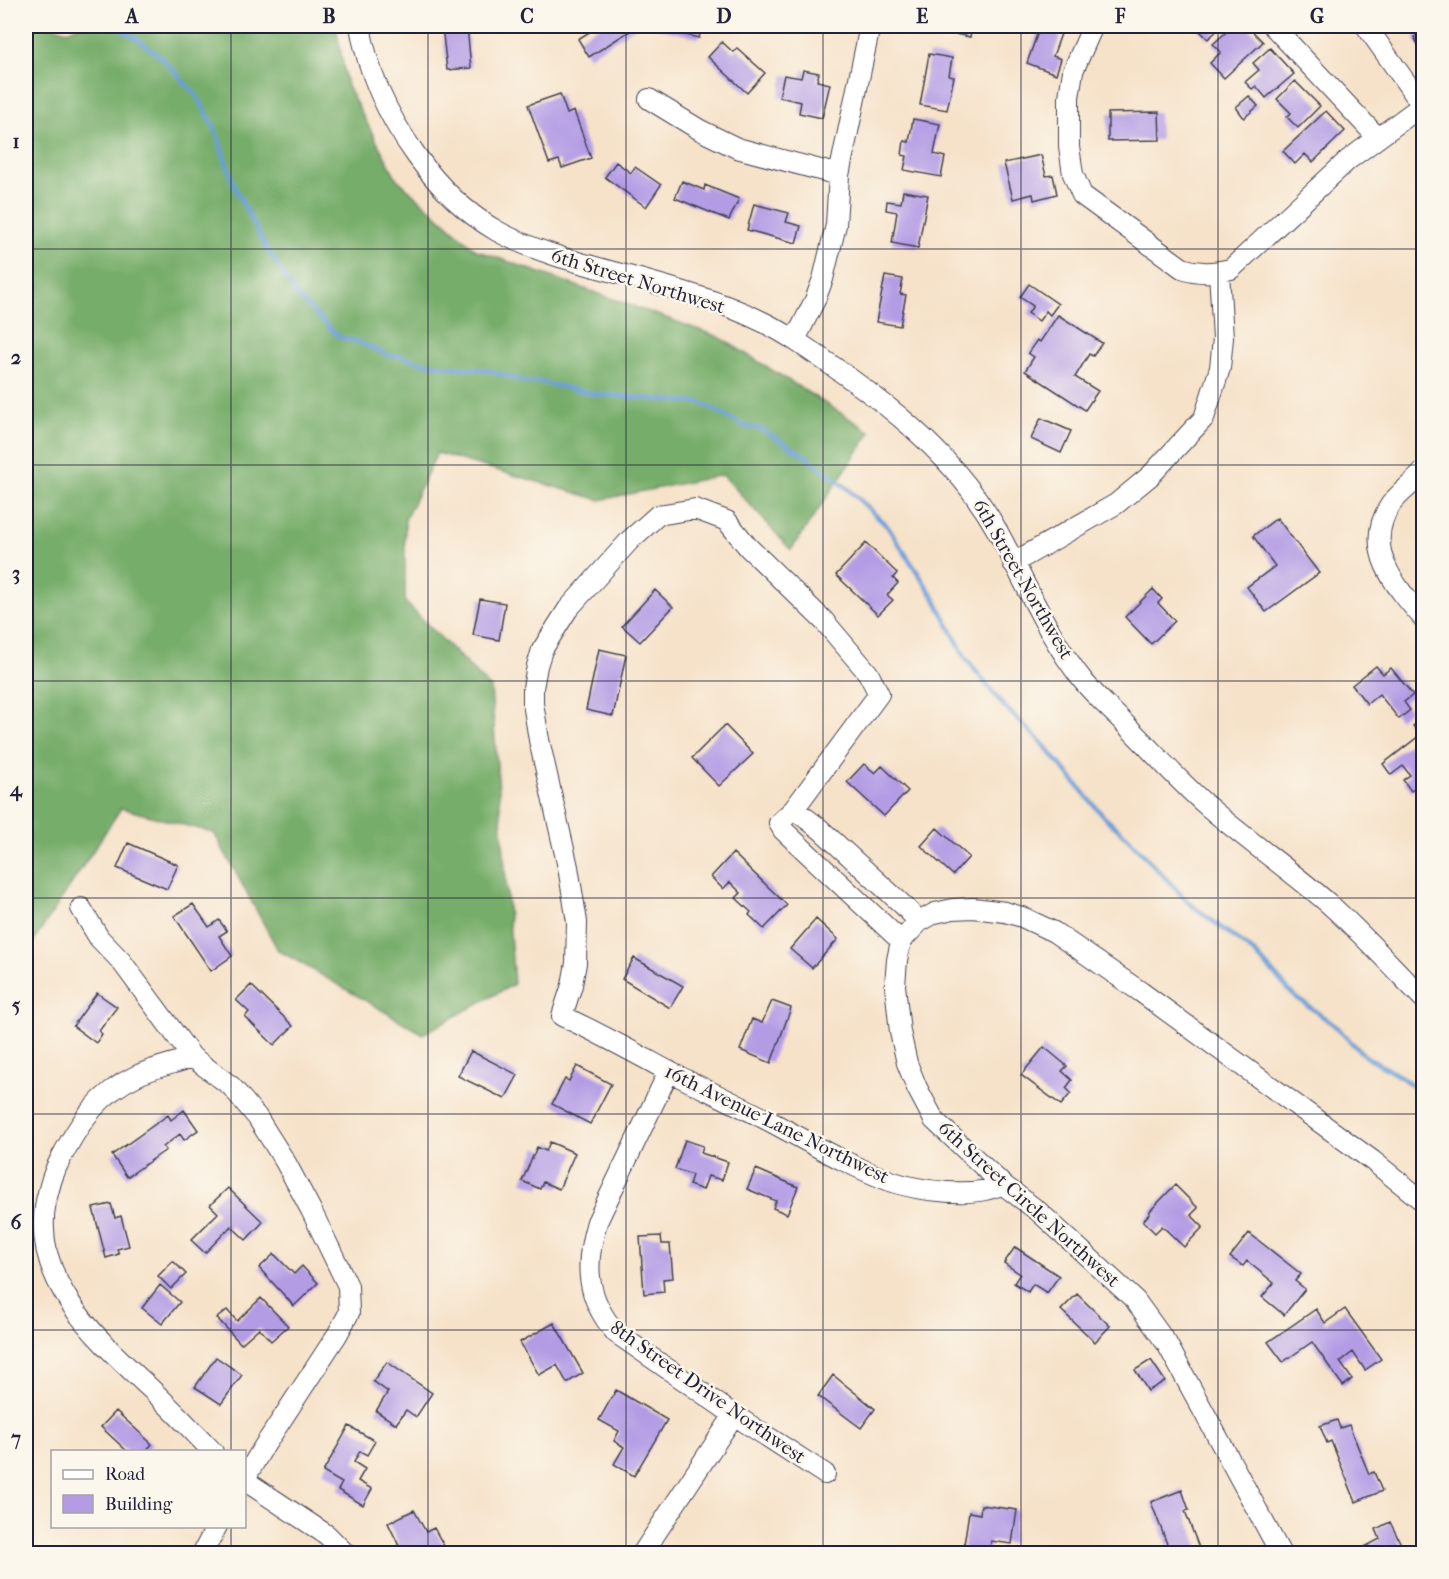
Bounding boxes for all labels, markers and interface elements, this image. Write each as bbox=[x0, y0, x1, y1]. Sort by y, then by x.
text: A bbox=[124, 5, 140, 28]
text: B bbox=[322, 5, 336, 28]
text: C bbox=[520, 5, 534, 28]
text: D bbox=[716, 5, 732, 28]
text: E bbox=[916, 5, 928, 28]
text: F bbox=[1114, 5, 1126, 28]
text: G bbox=[1310, 5, 1324, 28]
text: 1 bbox=[12, 130, 20, 153]
street label: 6th Street Northwest bbox=[548, 244, 728, 318]
text: 2 bbox=[11, 346, 21, 369]
street label: 6th Street Northwest bbox=[968, 495, 1078, 663]
text: 3 bbox=[12, 562, 20, 585]
text: 4 bbox=[9, 778, 23, 802]
text: 5 bbox=[12, 994, 21, 1017]
street label: 16th Avenue Lane Northwest bbox=[661, 1060, 893, 1188]
street label: 6th Street Circle Northwest bbox=[933, 1116, 1125, 1292]
text: 6 bbox=[11, 1211, 23, 1234]
street label: 8th Street Drive Northwest bbox=[606, 1316, 810, 1468]
text: 7 bbox=[10, 1427, 21, 1450]
legend bbox=[51, 1450, 246, 1528]
text: Road bbox=[105, 1464, 145, 1485]
text: Building bbox=[105, 1494, 173, 1515]

